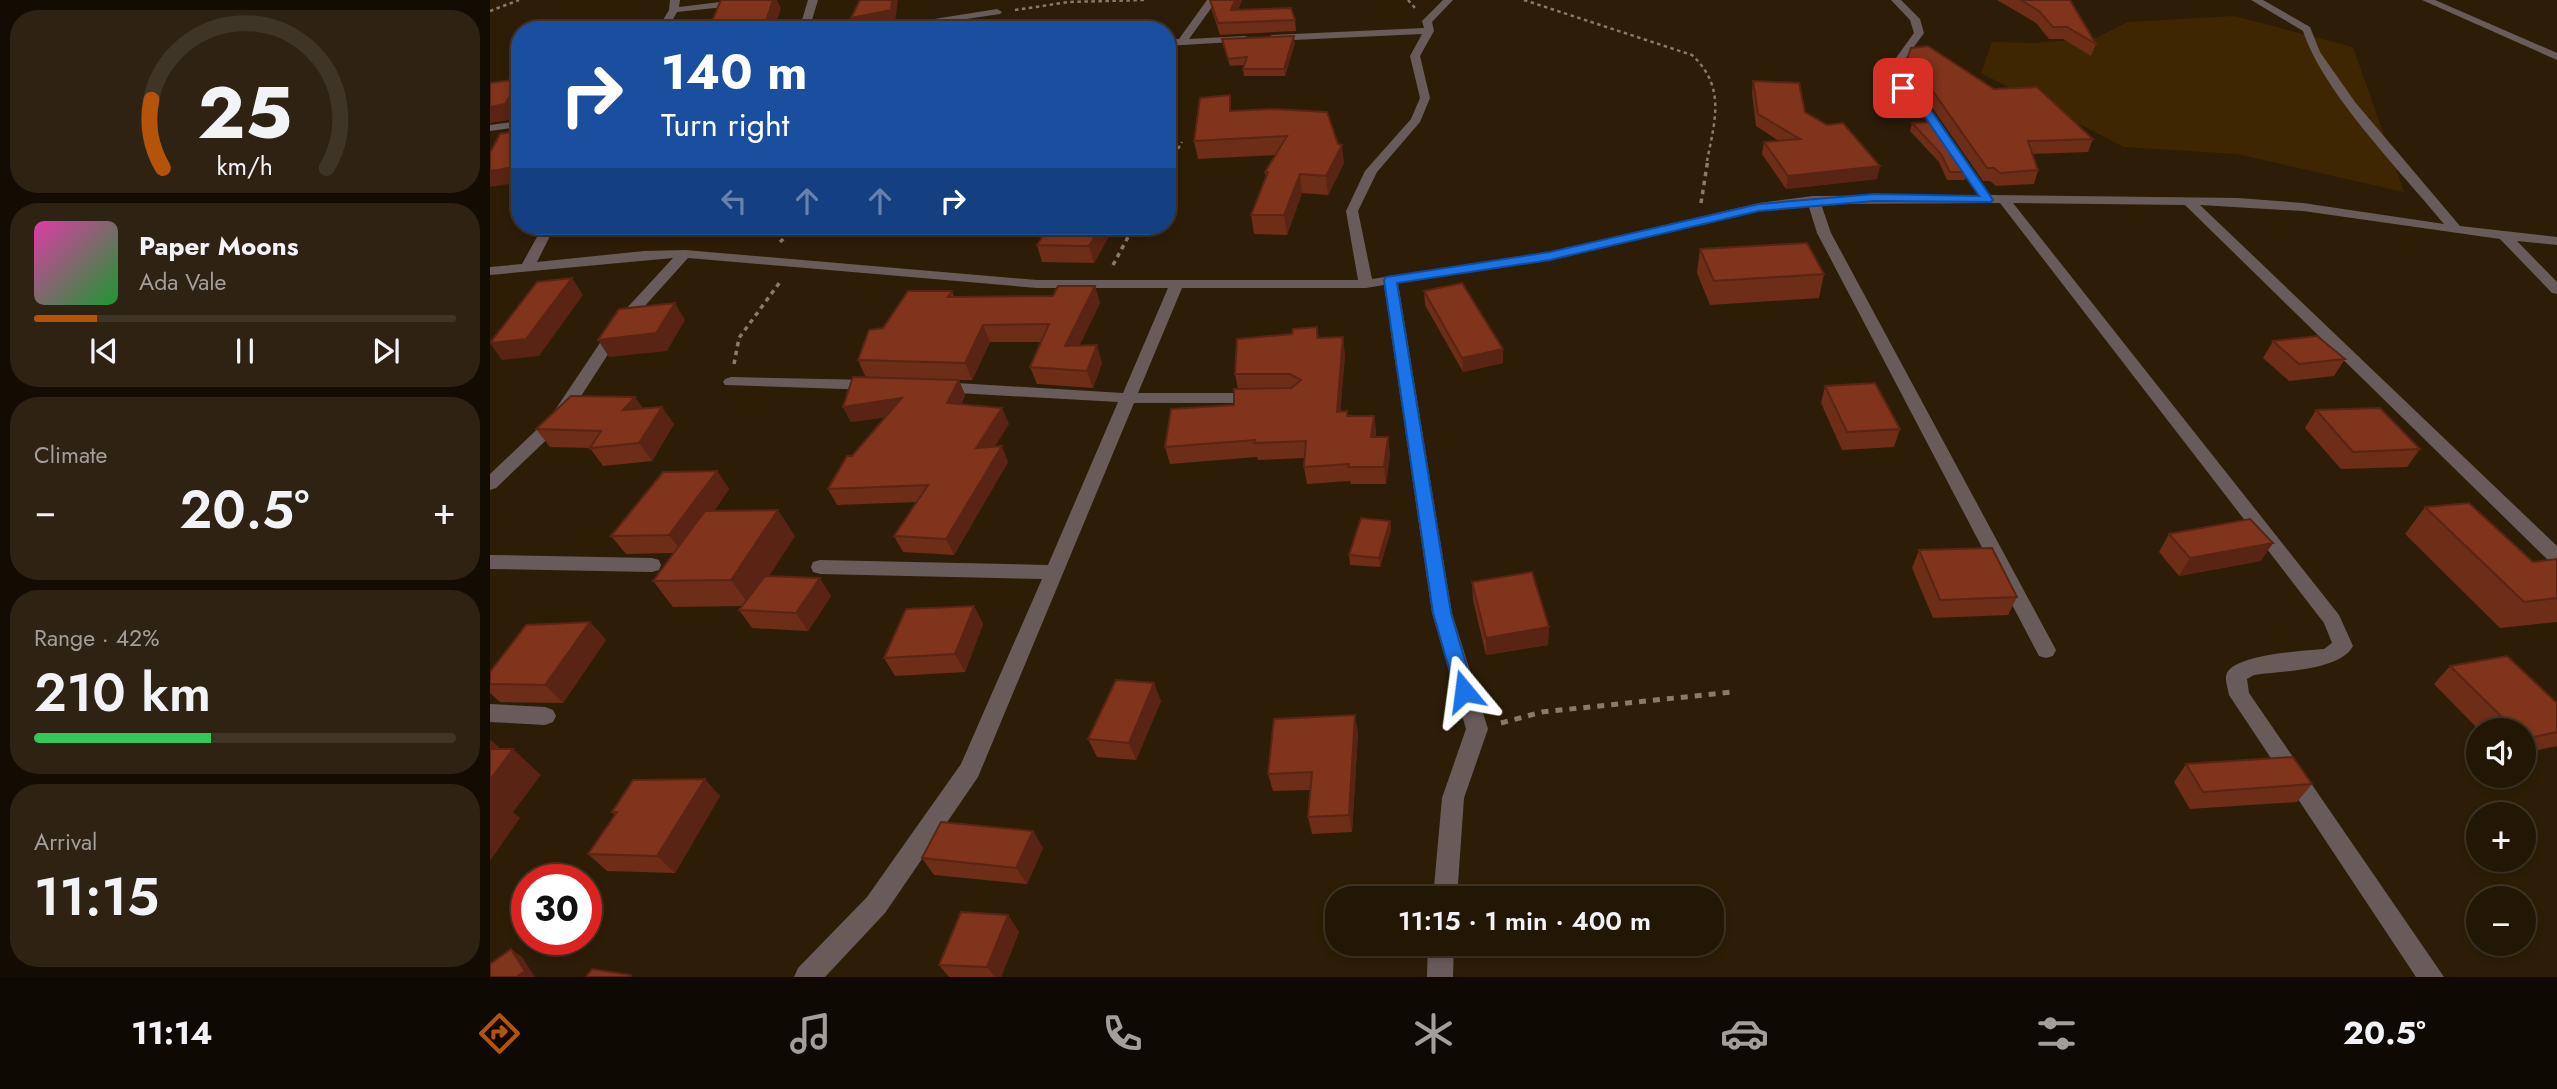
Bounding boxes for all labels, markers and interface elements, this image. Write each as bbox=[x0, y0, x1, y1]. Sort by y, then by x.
text: 140 m bbox=[661, 37, 807, 107]
icon: right bbox=[546, 49, 637, 140]
pin bbox=[1873, 58, 1933, 118]
text: 25 bbox=[198, 60, 292, 165]
icon: arrive bbox=[1884, 69, 1922, 107]
text: Turn right bbox=[661, 102, 790, 148]
text: km/h bbox=[217, 148, 273, 184]
icon: left bbox=[715, 182, 753, 220]
icon: ahead bbox=[788, 182, 826, 220]
icon: ahead bbox=[861, 182, 899, 220]
icon: right bbox=[934, 182, 972, 220]
text: Paper Moons bbox=[139, 227, 299, 265]
text: Ada Vale bbox=[139, 265, 226, 299]
icon: previous bbox=[85, 332, 123, 370]
icon: pause bbox=[226, 332, 264, 370]
icon: next bbox=[367, 332, 405, 370]
text: Climate bbox=[34, 438, 107, 472]
text: 20.5° bbox=[180, 472, 309, 548]
text: − bbox=[34, 483, 56, 538]
text: + bbox=[433, 483, 456, 538]
text: Range · 42% bbox=[34, 621, 159, 655]
position arrow bbox=[1427, 654, 1501, 728]
text: 210 km bbox=[34, 655, 211, 731]
map controls bbox=[2466, 718, 2536, 956]
button: sound bbox=[2466, 718, 2536, 788]
button: + bbox=[2466, 802, 2536, 872]
text: Arrival bbox=[34, 825, 97, 859]
text: 11:15 bbox=[34, 859, 159, 935]
speed limit sign: 30 bbox=[511, 864, 602, 955]
button: − bbox=[2466, 886, 2536, 956]
text: 11:15 · 1 min · 400 m bbox=[1398, 902, 1651, 940]
icon: directions bbox=[475, 1009, 524, 1058]
icon: music bbox=[786, 1009, 835, 1058]
icon: phone bbox=[1098, 1009, 1147, 1058]
icon: climate bbox=[1409, 1009, 1458, 1058]
icon: car bbox=[1720, 1009, 1769, 1058]
icon: filters bbox=[2032, 1009, 2081, 1058]
text: 11:14 bbox=[131, 1010, 213, 1056]
text: 20.5° bbox=[2343, 1010, 2426, 1056]

